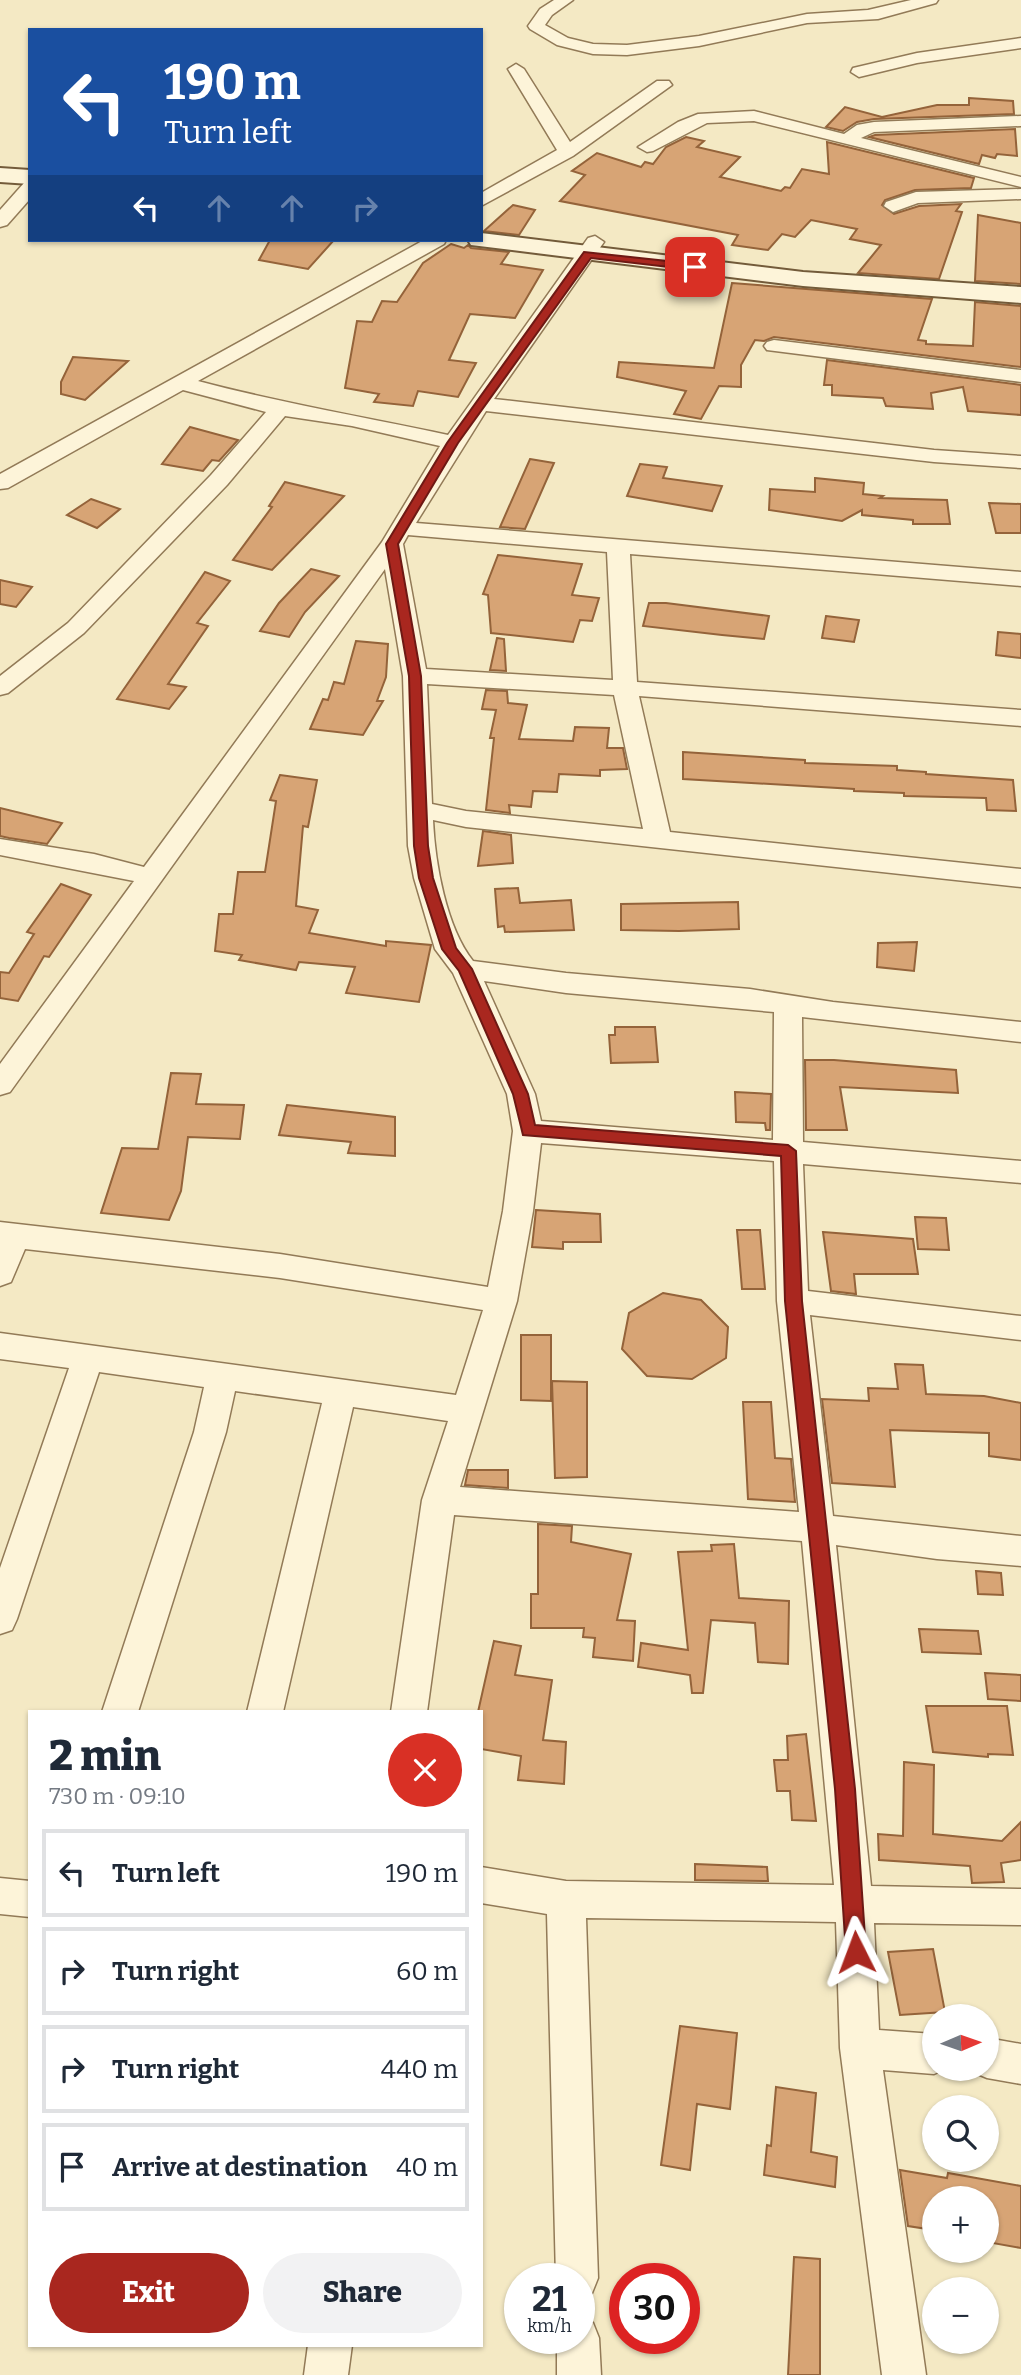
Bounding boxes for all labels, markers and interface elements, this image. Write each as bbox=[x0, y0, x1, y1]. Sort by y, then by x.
text: 190 m bbox=[164, 53, 301, 112]
icon: left bbox=[49, 56, 140, 147]
text: Turn left bbox=[164, 113, 292, 151]
icon: left bbox=[127, 189, 165, 227]
icon: ahead bbox=[200, 189, 238, 227]
icon: ahead bbox=[273, 189, 311, 227]
icon: right bbox=[346, 189, 384, 227]
pin bbox=[665, 237, 725, 297]
icon: arrive bbox=[676, 248, 714, 286]
text: 2 min bbox=[49, 1731, 161, 1781]
button: close bbox=[388, 1733, 462, 1807]
text: 730 m · 09:10 bbox=[49, 1782, 186, 1810]
icon: left bbox=[53, 1854, 91, 1892]
text: Turn left bbox=[112, 1858, 220, 1889]
text: 190 m bbox=[386, 1858, 458, 1889]
position arrow bbox=[819, 1915, 893, 1989]
icon: right bbox=[53, 1952, 91, 1990]
text: Turn right bbox=[112, 1956, 239, 1987]
text: 60 m bbox=[396, 1956, 458, 1987]
north arrow bbox=[922, 2004, 999, 2081]
map controls bbox=[922, 2004, 999, 2354]
icon: right bbox=[53, 2050, 91, 2088]
text: Turn right bbox=[112, 2054, 239, 2085]
text: 440 m bbox=[381, 2054, 458, 2085]
button: search bbox=[922, 2095, 999, 2172]
icon: arrive bbox=[53, 2148, 91, 2186]
text: Arrive at destination bbox=[112, 2152, 367, 2183]
text: 40 m bbox=[396, 2152, 458, 2183]
button: + bbox=[922, 2186, 999, 2263]
button: Exit bbox=[49, 2253, 249, 2333]
button: Share bbox=[263, 2253, 462, 2333]
speed limit sign: 30 bbox=[609, 2263, 700, 2354]
button: − bbox=[922, 2277, 999, 2354]
text: 21 bbox=[532, 2278, 567, 2320]
text: km/h bbox=[527, 2315, 572, 2337]

